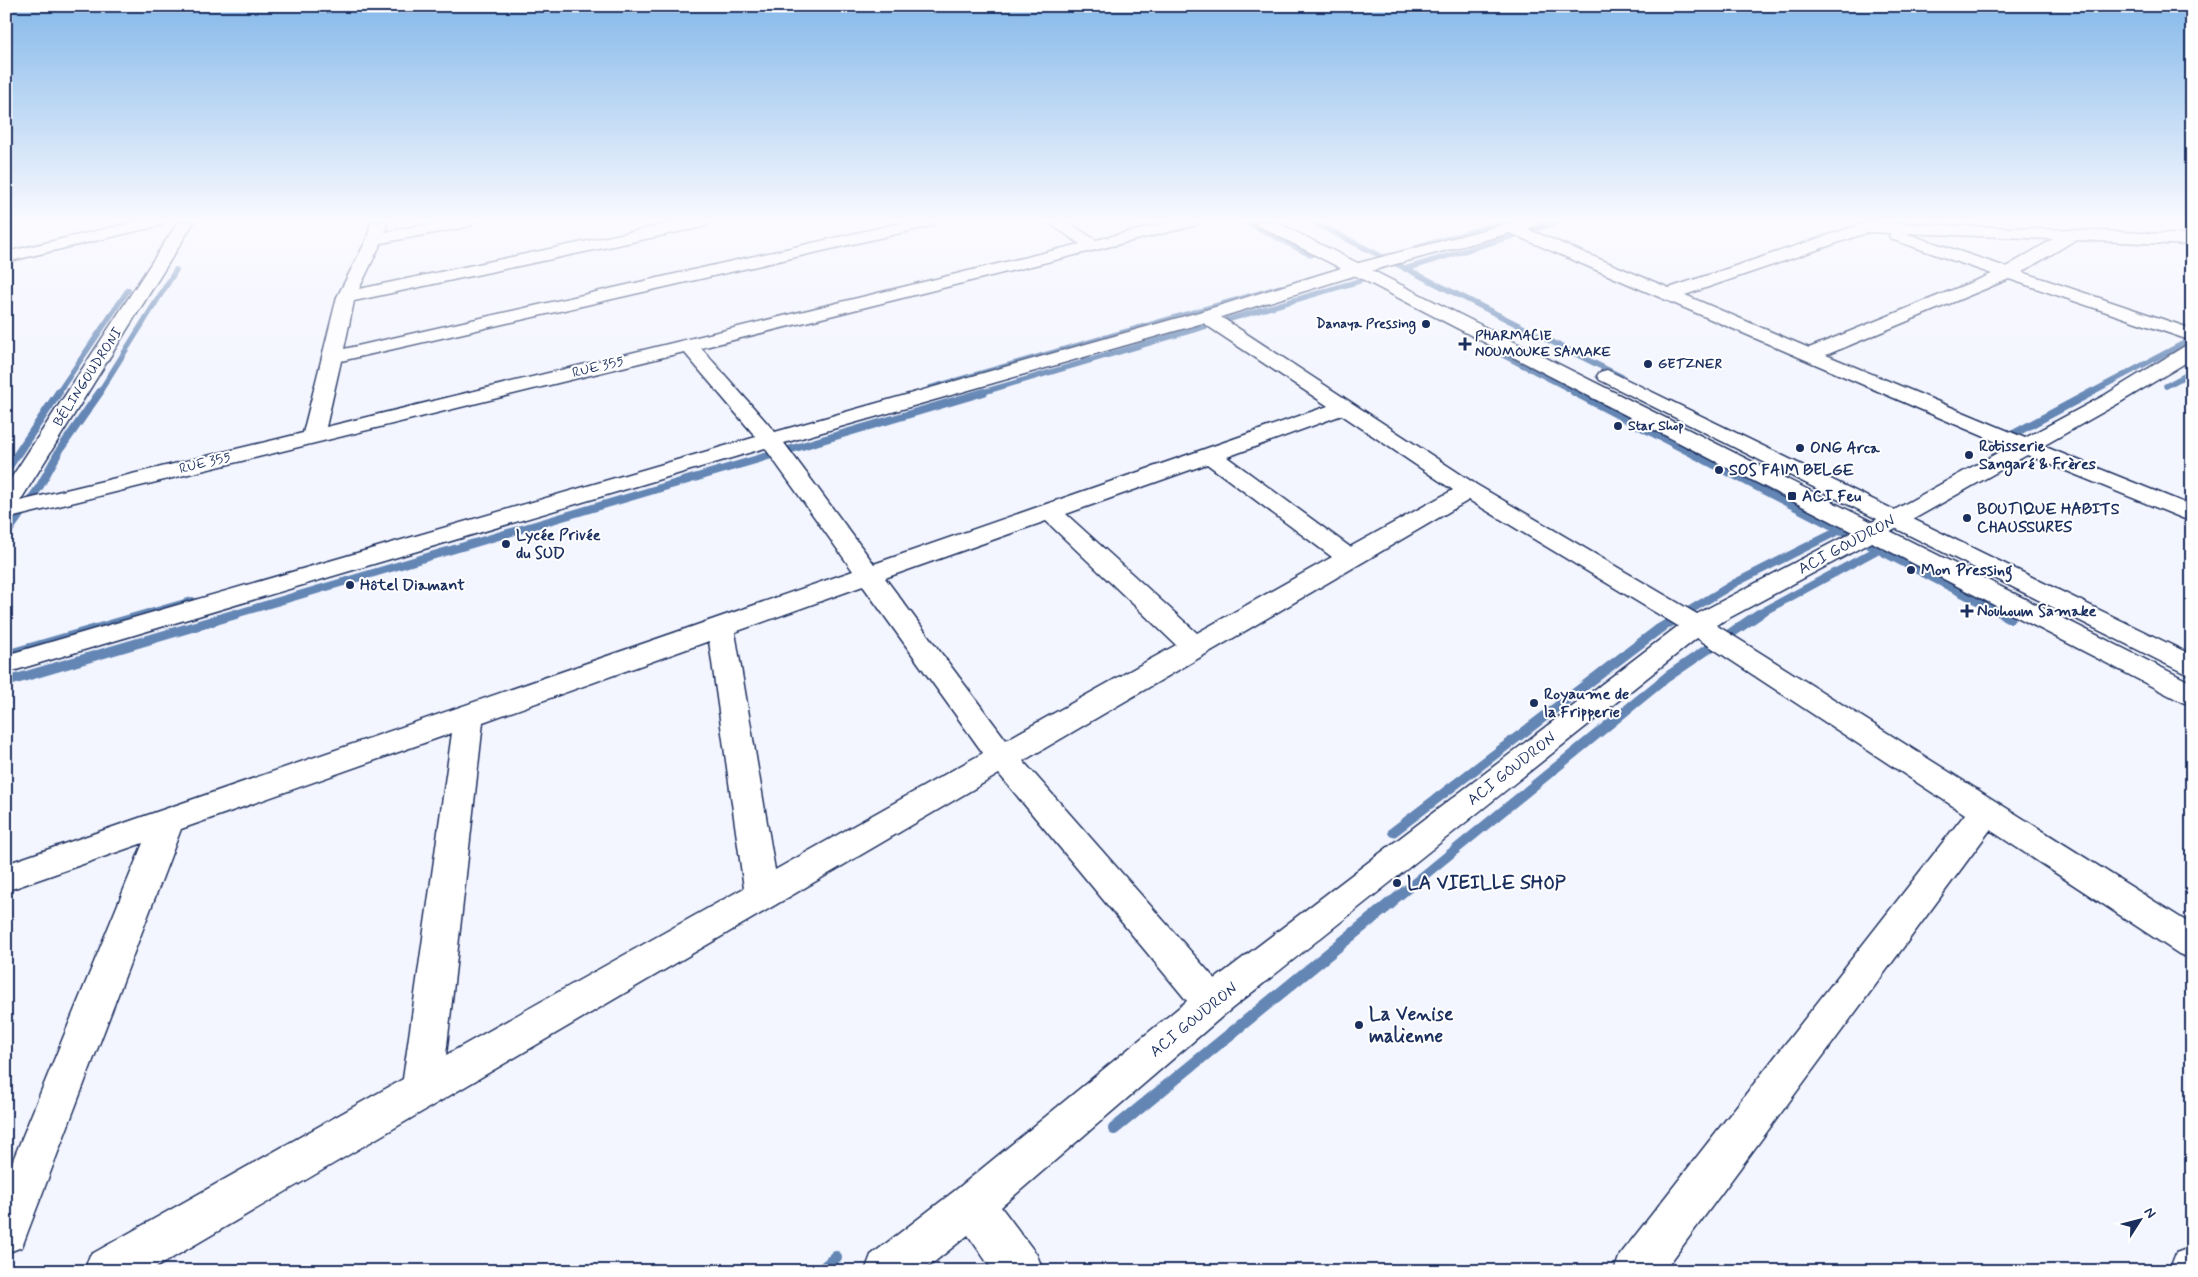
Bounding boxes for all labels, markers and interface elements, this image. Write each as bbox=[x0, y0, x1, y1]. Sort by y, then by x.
place label: Danaya Pressing bbox=[1316, 315, 1416, 335]
marker: Danaya Pressing bbox=[1420, 318, 1432, 330]
street label: BÉLINGOUDRONI bbox=[49, 324, 127, 430]
place label: PHARMACIE NOUMOUKE SAMAKE bbox=[1475, 327, 1611, 361]
marker: PHARMACIE NOUMOUKE SAMAKE bbox=[1459, 338, 1471, 350]
street label: RUE 355 bbox=[570, 352, 626, 382]
place label: GETZNER bbox=[1658, 355, 1722, 373]
marker: GETZNER bbox=[1642, 358, 1654, 370]
place label: Star Shop bbox=[1628, 417, 1684, 435]
marker: Star Shop bbox=[1612, 420, 1624, 432]
place label: Rotisserie Sangaré & Frères bbox=[1979, 436, 2096, 477]
place label: ONG Arca bbox=[1810, 438, 1880, 459]
marker: ONG Arca bbox=[1794, 442, 1806, 454]
street label: RUE 355 bbox=[177, 448, 233, 478]
marker: Rotisserie Sangaré & Frères bbox=[1963, 449, 1975, 461]
place label: SOS FAIM BELGE bbox=[1729, 460, 1854, 481]
marker: SOS FAIM BELGE bbox=[1713, 464, 1725, 476]
place label: ACI Feu bbox=[1802, 486, 1862, 507]
marker: ACI Feu bbox=[1786, 490, 1798, 502]
place label: BOUTIQUE HABITS CHAUSSURES bbox=[1977, 499, 2120, 538]
street label: ACI GOUDRON bbox=[1794, 510, 1900, 580]
marker: BOUTIQUE HABITS CHAUSSURES bbox=[1961, 512, 1973, 524]
place label: Lycée Privée du SUD bbox=[516, 525, 601, 564]
marker: Lycée Privée du SUD bbox=[500, 538, 512, 550]
place label: Mon Pressing bbox=[1921, 560, 2013, 583]
marker: Mon Pressing bbox=[1905, 564, 1917, 576]
place label: Hôtel Diamant bbox=[360, 575, 465, 596]
marker: Hôtel Diamant bbox=[344, 579, 356, 591]
place label: Nouhoum Samake bbox=[1977, 601, 2096, 622]
marker: Nouhoum Samake bbox=[1961, 605, 1973, 617]
place label: Royaume de la Fripperie bbox=[1544, 684, 1629, 723]
marker: Royaume de la Fripperie bbox=[1528, 697, 1540, 709]
street label: ACI GOUDRON bbox=[1463, 728, 1561, 810]
place label: LA VIEILLE SHOP bbox=[1407, 871, 1567, 896]
marker: LA VIEILLE SHOP bbox=[1391, 877, 1403, 889]
street label: ACI GOUDRON bbox=[1145, 978, 1243, 1062]
place label: La Venise malienne bbox=[1369, 1002, 1454, 1049]
marker: La Venise malienne bbox=[1353, 1019, 1365, 1031]
north arrow bbox=[2116, 1194, 2166, 1244]
text: N bbox=[2140, 1204, 2160, 1222]

